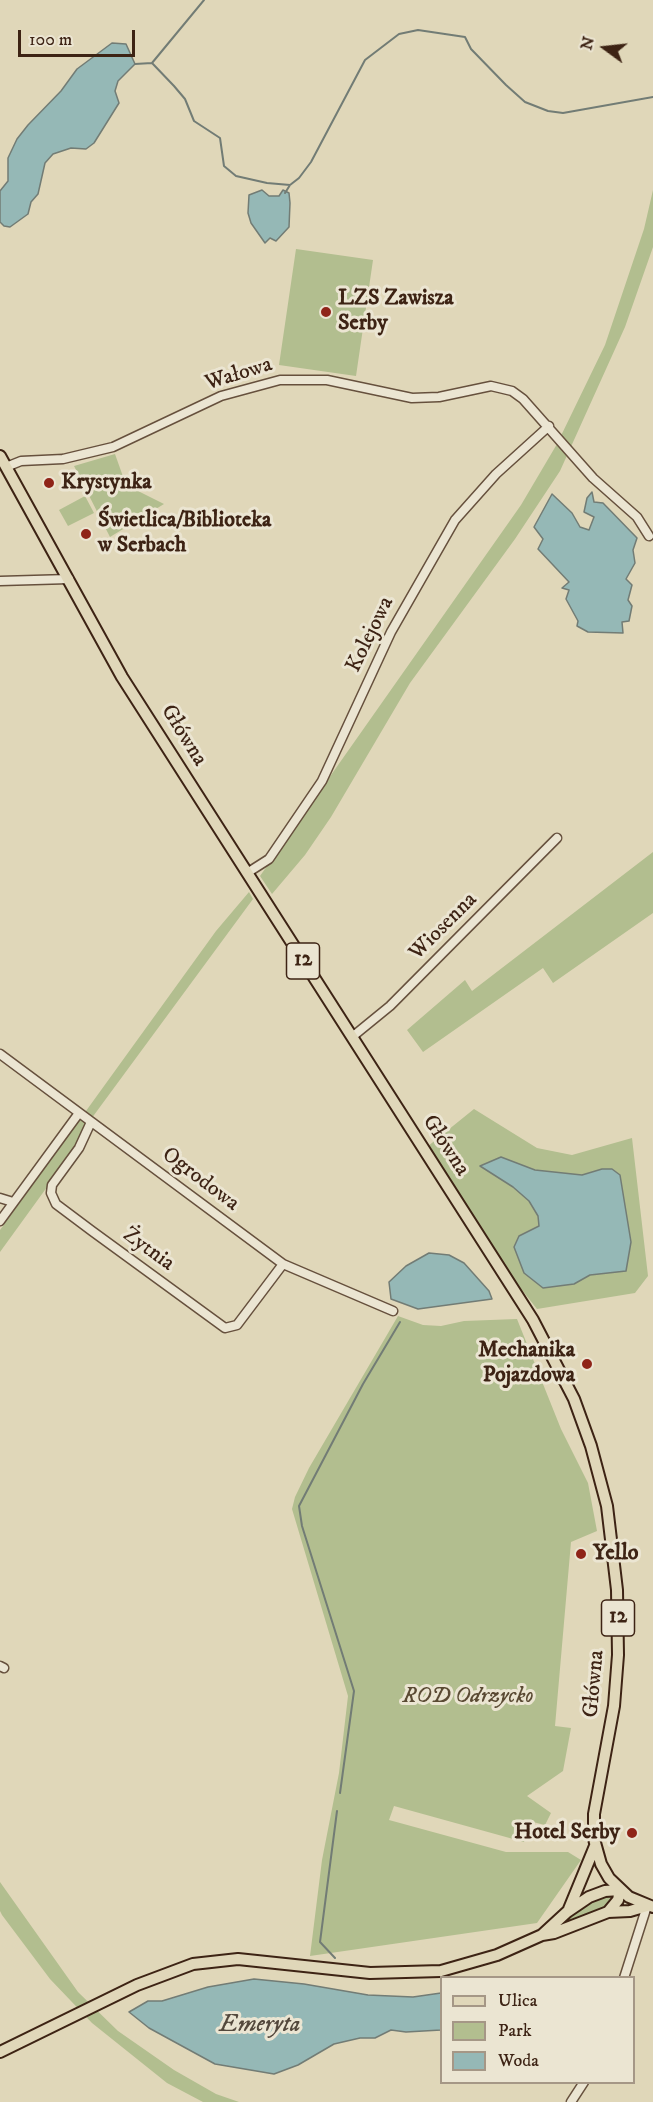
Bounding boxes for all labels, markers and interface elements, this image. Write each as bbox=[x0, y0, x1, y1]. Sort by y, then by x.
scale bar bbox=[21, 18, 138, 56]
north arrow bbox=[575, 18, 635, 78]
text: 100 m bbox=[29, 29, 72, 51]
text: N bbox=[576, 34, 599, 52]
place label: LZS Zawisza Serby bbox=[338, 286, 454, 338]
marker: LZS Zawisza Serby bbox=[319, 305, 333, 319]
street label: Wałowa bbox=[202, 352, 276, 398]
place label: Krystynka bbox=[61, 470, 152, 496]
marker: Krystynka bbox=[42, 476, 56, 490]
place label: Świetlica/Biblioteka w Serbach bbox=[98, 508, 271, 560]
marker: Świetlica/Biblioteka w Serbach bbox=[79, 527, 93, 541]
street label: Kolejowa bbox=[341, 593, 401, 677]
street label: Główna bbox=[154, 700, 212, 772]
street label: Wiosenna bbox=[405, 888, 483, 966]
road number: 12 bbox=[286, 943, 320, 979]
street label: Główna bbox=[416, 1111, 474, 1181]
street label: Ogrodowa bbox=[156, 1142, 244, 1218]
street label: Żytnia bbox=[117, 1222, 179, 1278]
place label: Mechanika Pojazdowa bbox=[478, 1338, 575, 1390]
marker: Mechanika Pojazdowa bbox=[580, 1357, 594, 1371]
place label: Yello bbox=[593, 1541, 638, 1567]
marker: Yello bbox=[574, 1547, 588, 1561]
road number: 12 bbox=[602, 1600, 634, 1636]
street label: Główna bbox=[579, 1649, 611, 1719]
park label: ROD Odrzycko bbox=[402, 1684, 534, 1710]
place label: Hotel Serby bbox=[514, 1820, 620, 1846]
marker: Hotel Serby bbox=[625, 1826, 639, 1840]
legend bbox=[440, 1976, 635, 2084]
text: Ulica bbox=[498, 1990, 537, 2012]
water label: Emeryta bbox=[220, 2012, 300, 2040]
text: Park bbox=[498, 2020, 532, 2042]
text: Woda bbox=[498, 2050, 539, 2072]

